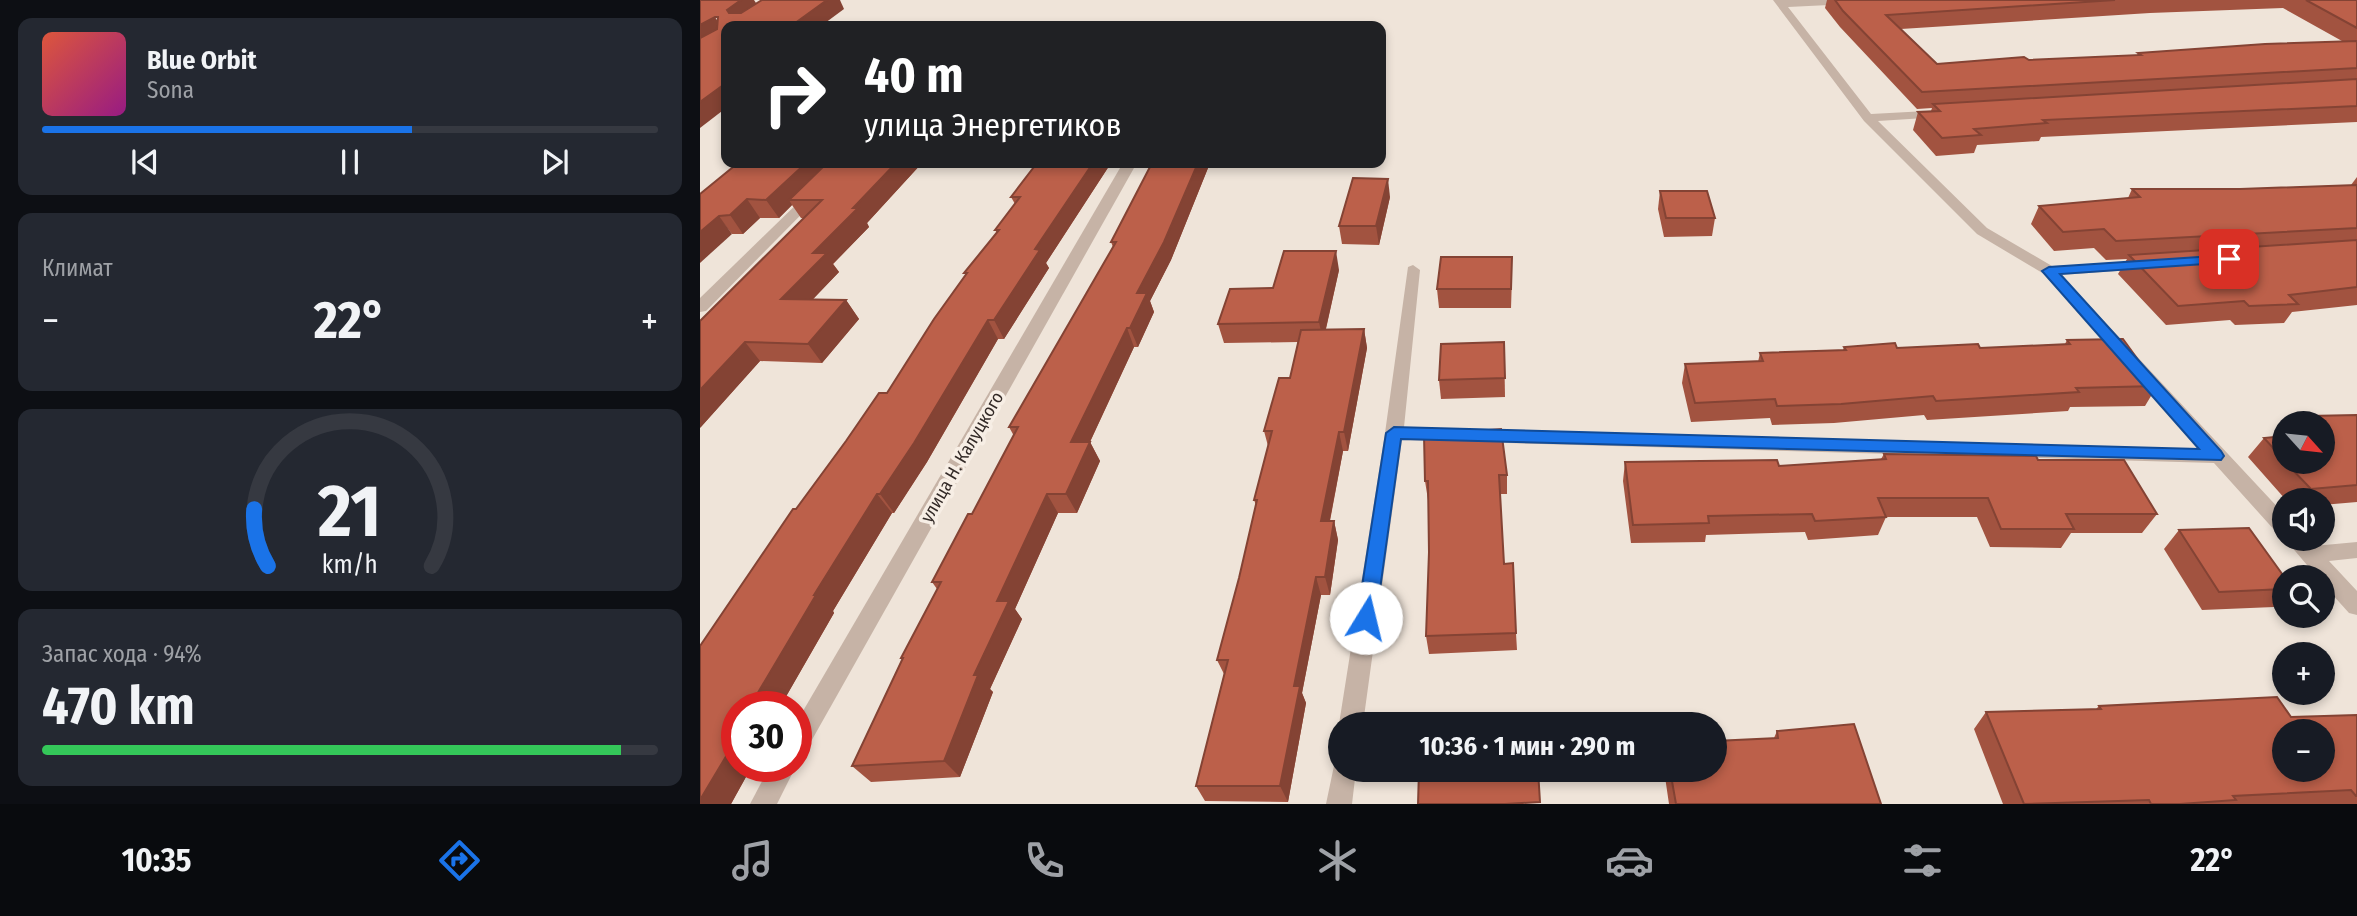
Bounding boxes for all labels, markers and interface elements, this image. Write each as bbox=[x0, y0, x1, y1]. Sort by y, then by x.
text: Blue Orbit bbox=[147, 45, 257, 76]
text: 40 m bbox=[864, 46, 964, 105]
icon: right bbox=[749, 49, 840, 140]
text: Sona bbox=[147, 76, 194, 104]
text: улица Энергетиков bbox=[864, 106, 1122, 144]
icon: previous bbox=[126, 143, 164, 181]
icon: pause bbox=[331, 143, 369, 181]
icon: next bbox=[536, 143, 574, 181]
pin bbox=[2199, 229, 2259, 289]
icon: arrive bbox=[2210, 240, 2248, 278]
text: Климат bbox=[42, 254, 113, 282]
text: 22° bbox=[314, 289, 386, 352]
text: − bbox=[42, 298, 59, 344]
text: + bbox=[641, 298, 658, 344]
street label: улица Н. Калуцкого bbox=[916, 388, 1008, 526]
north arrow bbox=[2272, 411, 2334, 474]
map controls bbox=[2272, 411, 2335, 782]
text: 21 bbox=[317, 468, 382, 555]
button: sound bbox=[2272, 488, 2335, 551]
text: km/h bbox=[322, 549, 378, 579]
button: search bbox=[2272, 565, 2335, 628]
position arrow bbox=[1329, 581, 1403, 655]
text: Запас хода · 94% bbox=[42, 640, 202, 668]
button: + bbox=[2272, 642, 2335, 705]
text: 470 km bbox=[42, 675, 195, 738]
speed limit sign: 30 bbox=[721, 691, 812, 782]
button: − bbox=[2272, 719, 2335, 782]
text: 10:36 · 1 мин · 290 m bbox=[1420, 731, 1635, 762]
icon: directions bbox=[435, 836, 484, 885]
icon: music bbox=[728, 836, 777, 885]
icon: phone bbox=[1020, 836, 1069, 885]
icon: climate bbox=[1313, 836, 1362, 885]
icon: car bbox=[1605, 836, 1654, 885]
icon: filters bbox=[1898, 836, 1947, 885]
text: 10:35 bbox=[122, 841, 191, 879]
text: 22° bbox=[2191, 841, 2235, 879]

